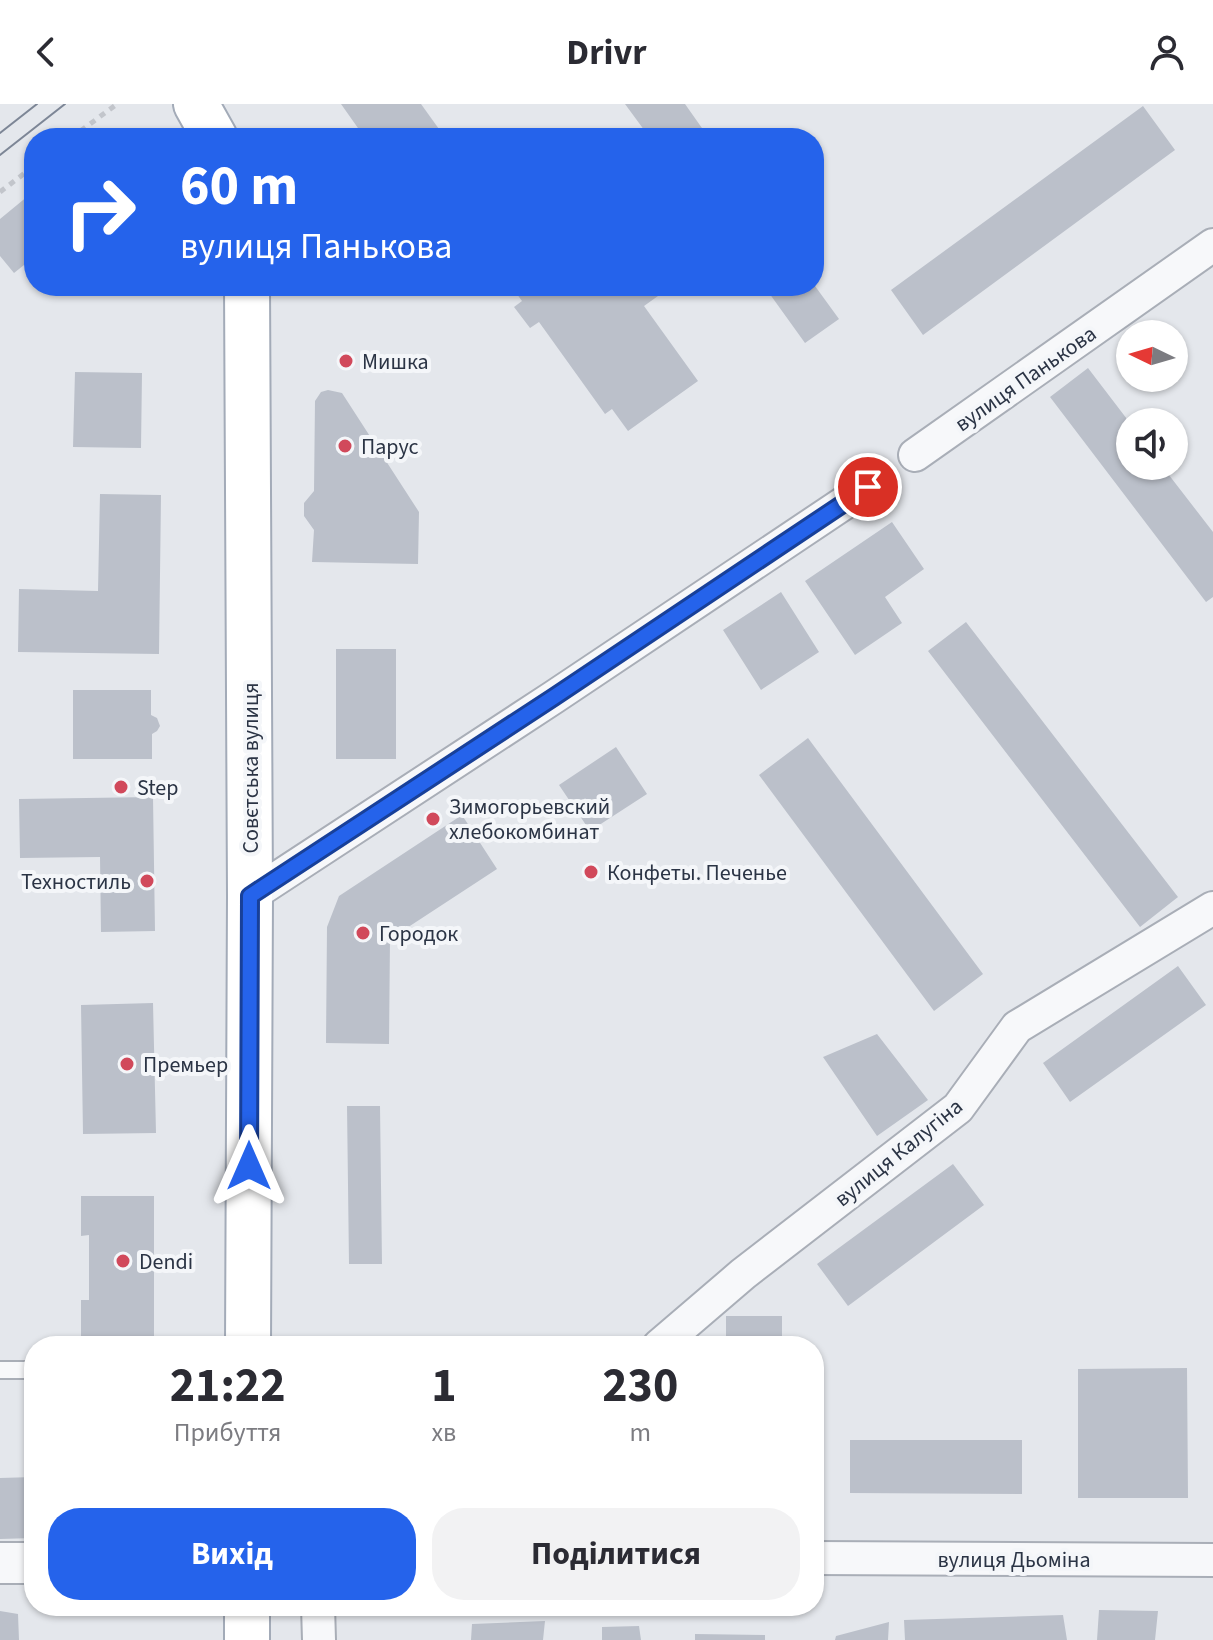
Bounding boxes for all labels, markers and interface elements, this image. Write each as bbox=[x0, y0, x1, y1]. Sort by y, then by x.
text: Drivr bbox=[566, 27, 647, 78]
icon: back bbox=[24, 30, 68, 74]
icon: person bbox=[1145, 30, 1189, 74]
text: 60 m bbox=[180, 147, 298, 226]
icon: right bbox=[48, 160, 152, 264]
text: вулиця Панькова bbox=[180, 221, 452, 272]
street label: вулиця Панькова bbox=[948, 318, 1103, 440]
north arrow bbox=[1116, 320, 1188, 392]
map controls bbox=[1116, 320, 1188, 480]
place label: Мишка bbox=[362, 346, 429, 378]
marker: Мишка bbox=[337, 352, 355, 370]
button: sound bbox=[1116, 408, 1188, 480]
place label: Парус bbox=[361, 431, 419, 463]
marker: Парус bbox=[336, 437, 354, 455]
pin bbox=[834, 453, 902, 521]
icon: arrive bbox=[846, 465, 890, 509]
street label: Совєтська вулиця bbox=[235, 682, 267, 854]
place label: Step bbox=[137, 772, 178, 804]
marker: Step bbox=[112, 778, 130, 796]
place label: Зимогорьевский хлебокомбинат bbox=[449, 791, 610, 848]
marker: Зимогорьевский хлебокомбинат bbox=[424, 810, 442, 828]
place label: Конфеты. Печенье bbox=[607, 857, 787, 889]
marker: Конфеты. Печенье bbox=[582, 863, 600, 881]
place label: Техностиль bbox=[21, 866, 131, 898]
marker: Техностиль bbox=[138, 872, 156, 890]
place label: Городок bbox=[379, 918, 458, 950]
marker: Городок bbox=[354, 924, 372, 942]
place label: Премьер bbox=[143, 1049, 228, 1081]
marker: Премьер bbox=[118, 1055, 136, 1073]
street label: вулиця Калугіна bbox=[828, 1091, 970, 1215]
position arrow bbox=[207, 1124, 291, 1208]
place label: Dendi bbox=[139, 1246, 193, 1278]
marker: Dendi bbox=[114, 1252, 132, 1270]
text: 21:22 bbox=[170, 1352, 285, 1420]
text: 1 bbox=[431, 1352, 457, 1420]
text: 230 bbox=[602, 1352, 678, 1420]
text: Прибуття bbox=[174, 1414, 282, 1451]
text: хв bbox=[431, 1414, 456, 1451]
text: m bbox=[629, 1414, 651, 1451]
button: Вихід bbox=[48, 1508, 416, 1600]
button: Поділитися bbox=[432, 1508, 800, 1600]
street label: вулиця Дьоміна bbox=[937, 1544, 1091, 1576]

